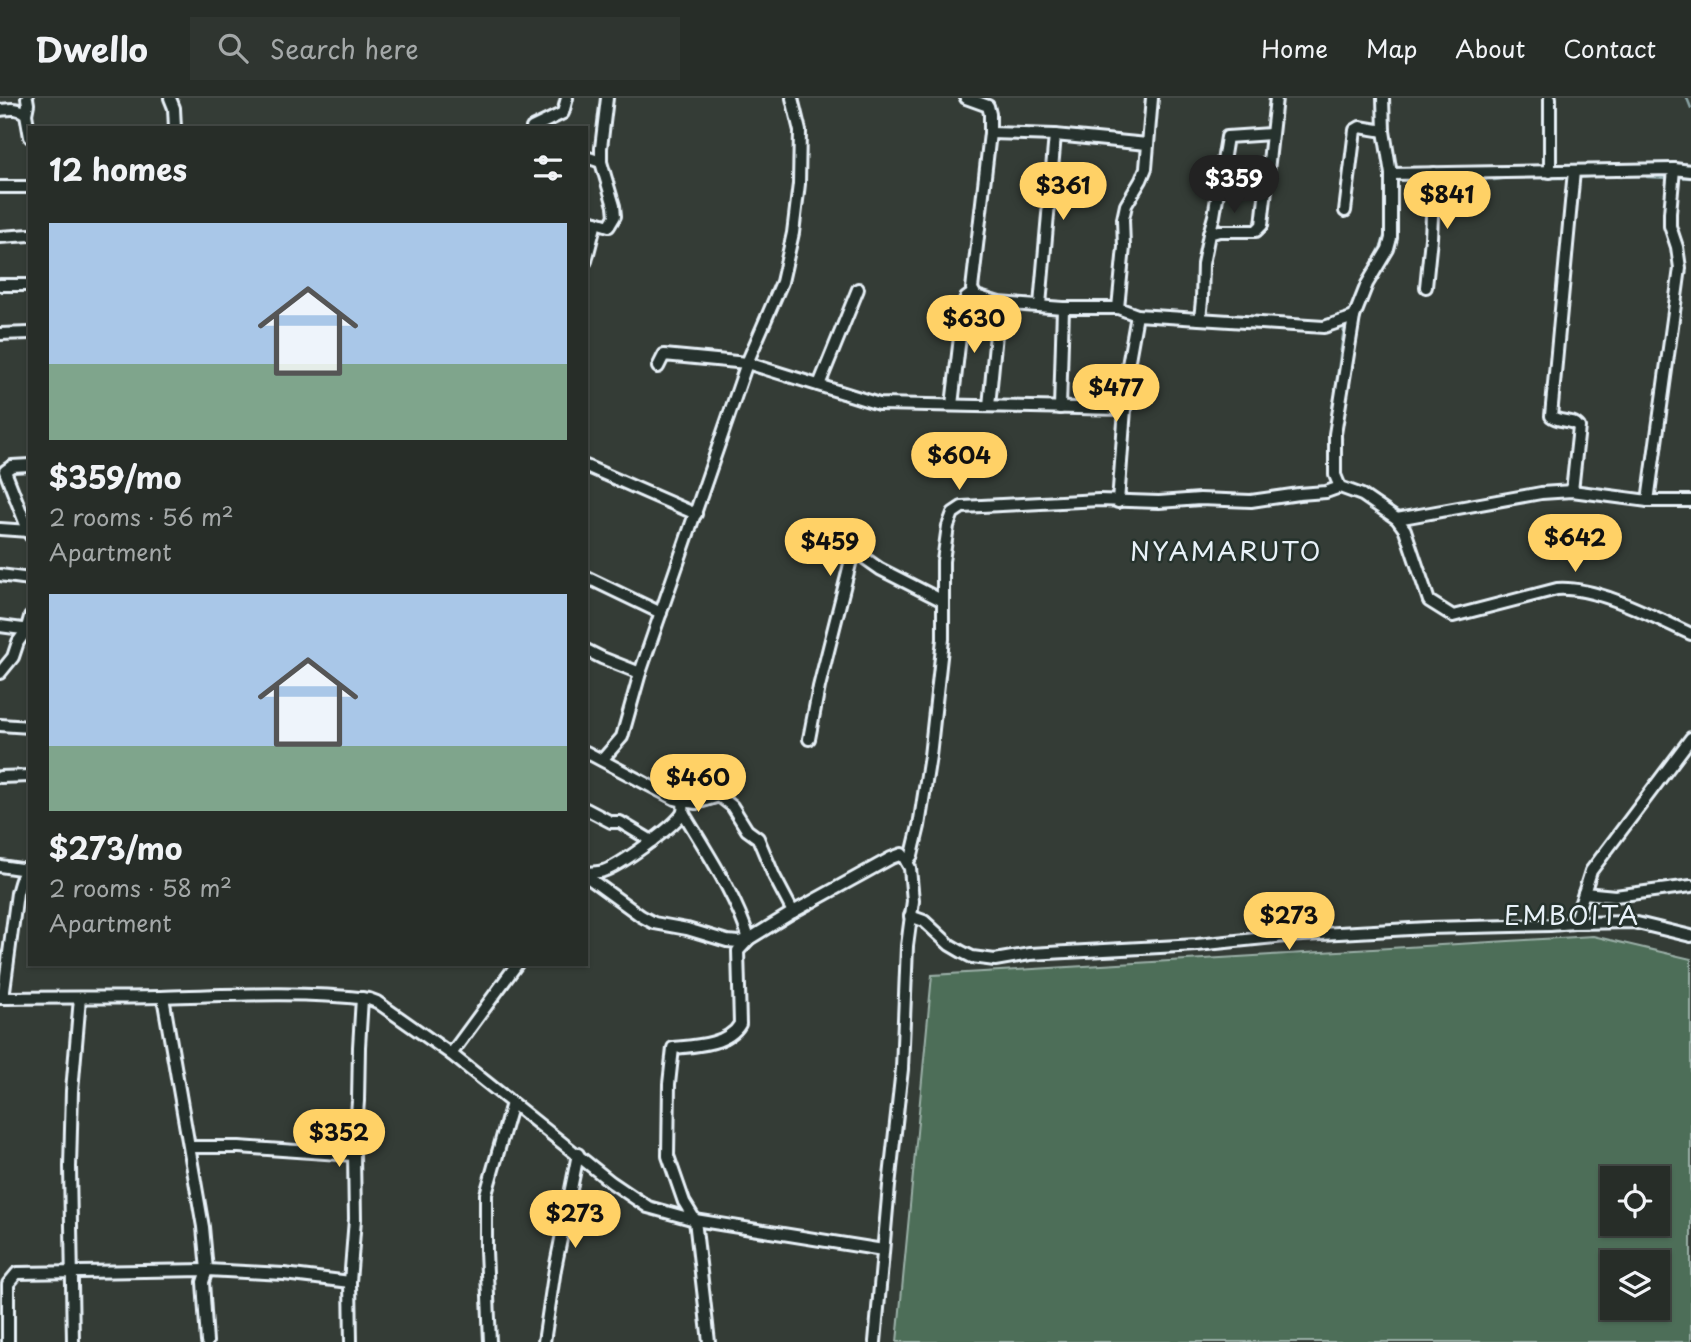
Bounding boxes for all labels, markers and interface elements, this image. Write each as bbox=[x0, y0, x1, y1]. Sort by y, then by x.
search box bbox=[190, 17, 680, 80]
text: Dwello bbox=[35, 23, 148, 73]
icon: search bbox=[214, 29, 252, 67]
text: Search here bbox=[270, 29, 419, 68]
text: Home bbox=[1261, 30, 1328, 66]
text: Map bbox=[1366, 30, 1417, 66]
text: About bbox=[1455, 30, 1525, 66]
text: Contact bbox=[1563, 30, 1656, 66]
text: 12 homes bbox=[49, 146, 187, 191]
icon: filters bbox=[529, 149, 567, 187]
pin: $359 bbox=[1193, 156, 1275, 215]
text: $359 bbox=[1205, 160, 1263, 195]
pin: $361 bbox=[1022, 162, 1104, 222]
text: $361 bbox=[1036, 167, 1090, 202]
pin: $841 bbox=[1406, 172, 1488, 231]
text: $841 bbox=[1420, 176, 1474, 211]
icon: home bbox=[245, 268, 371, 394]
pin: $630 bbox=[933, 296, 1015, 355]
text: $630 bbox=[943, 300, 1005, 335]
pin: $477 bbox=[1075, 364, 1157, 424]
text: $477 bbox=[1088, 369, 1144, 404]
pin: $604 bbox=[918, 432, 1000, 492]
text: $604 bbox=[927, 437, 991, 472]
text: $359/mo bbox=[49, 454, 181, 499]
text: 2 rooms · 56 m² bbox=[49, 499, 234, 534]
pin: $642 bbox=[1534, 514, 1616, 574]
pin: $459 bbox=[789, 518, 871, 578]
text: $642 bbox=[1544, 519, 1606, 554]
text: $459 bbox=[801, 523, 859, 558]
district label: NYAMARUTO bbox=[1130, 531, 1322, 570]
text: Apartment bbox=[49, 534, 172, 569]
icon: home bbox=[245, 639, 371, 765]
pin: $460 bbox=[657, 754, 739, 814]
text: $460 bbox=[666, 759, 730, 794]
text: $273/mo bbox=[49, 825, 182, 870]
text: 2 rooms · 58 m² bbox=[49, 870, 232, 905]
pin: $273 bbox=[1248, 892, 1330, 952]
district label: EMBOITA bbox=[1504, 895, 1640, 934]
text: $273 bbox=[1260, 897, 1318, 932]
text: Apartment bbox=[49, 905, 172, 940]
pin: $352 bbox=[298, 1110, 380, 1169]
text: $352 bbox=[309, 1114, 369, 1149]
map controls bbox=[1600, 1166, 1670, 1320]
button: locate bbox=[1600, 1166, 1670, 1236]
pin: $273 bbox=[534, 1190, 616, 1250]
text: $273 bbox=[546, 1195, 604, 1230]
button: layers bbox=[1600, 1250, 1670, 1320]

